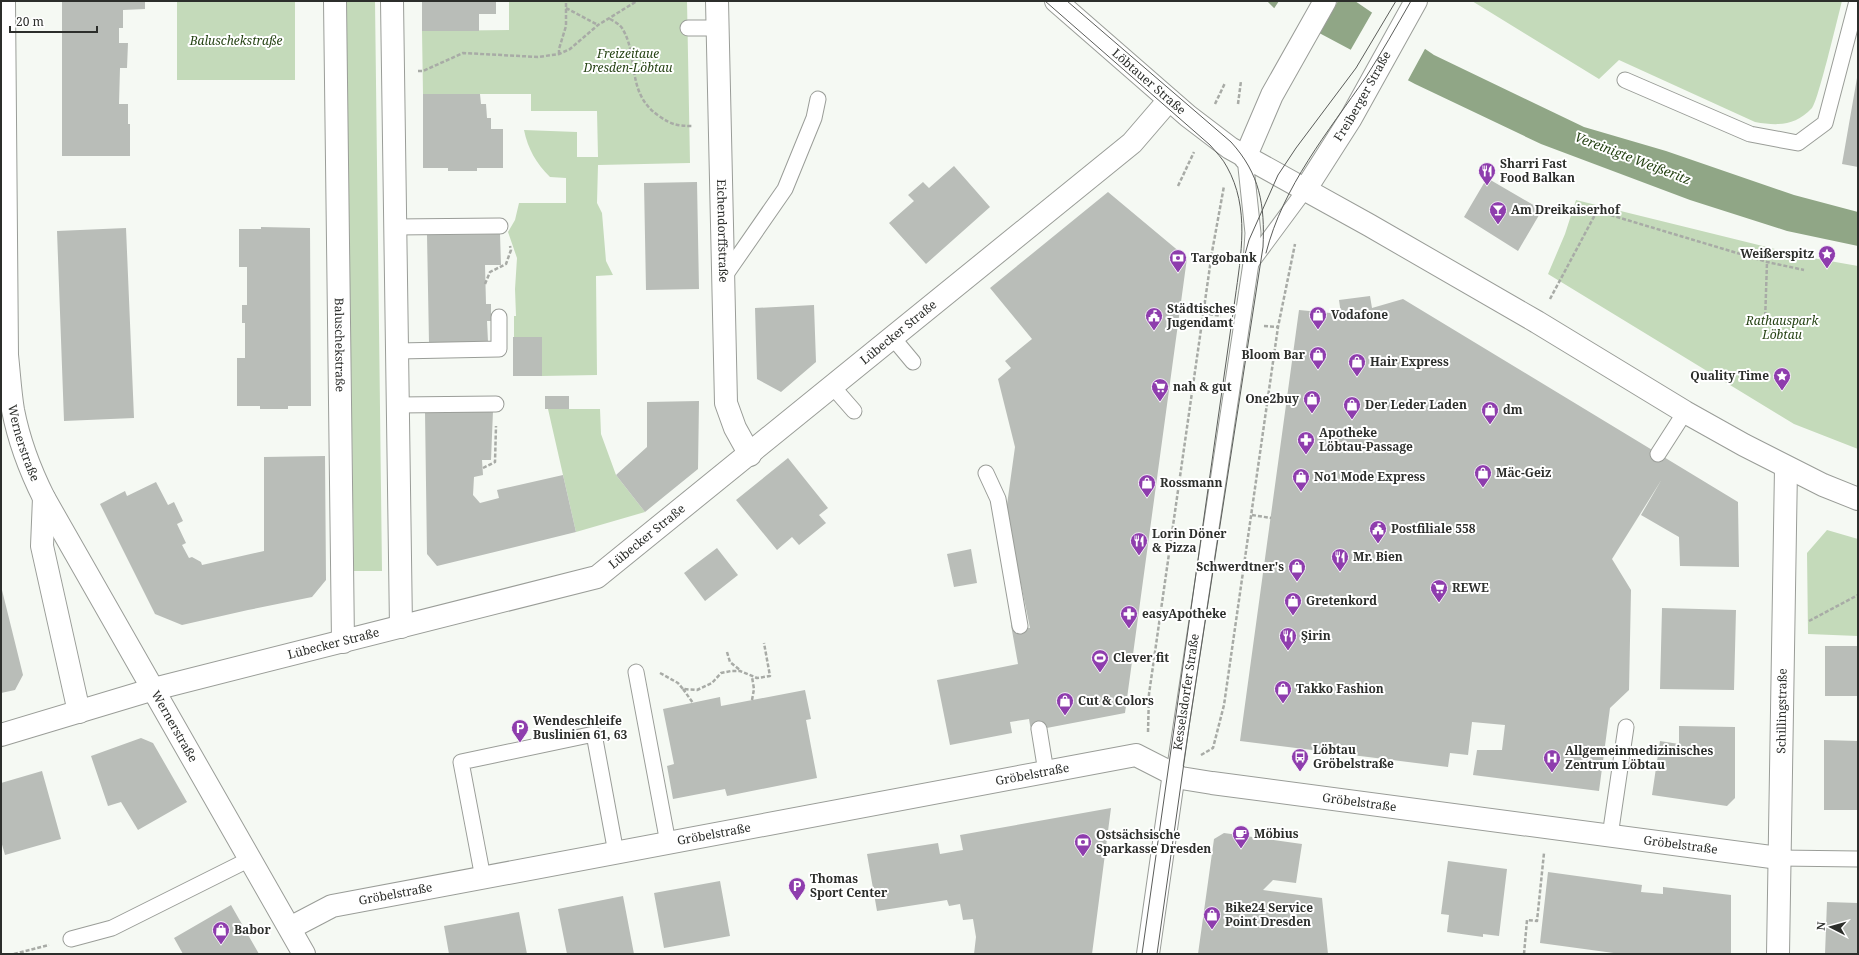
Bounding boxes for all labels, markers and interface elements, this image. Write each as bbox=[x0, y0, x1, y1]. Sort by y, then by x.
scale bar bbox=[10, 8, 97, 34]
text: 20 m bbox=[16, 13, 44, 30]
park label: Baluschekstraße bbox=[189, 32, 282, 49]
park label: Freizeitaue Dresden-Löbtau bbox=[583, 45, 673, 76]
street label: Löbtauer Straße bbox=[1109, 45, 1190, 118]
street label: Freiberger Straße bbox=[1329, 48, 1395, 144]
water label: Vereinigte Weißeritz bbox=[1572, 127, 1694, 189]
place label: Sharri Fast Food Balkan bbox=[1500, 155, 1575, 186]
restaurant icon: Sharri Fast Food Balkan bbox=[1477, 161, 1497, 186]
street label: Eichendorffstraße bbox=[713, 179, 732, 283]
bar icon: Am Dreikaiserhof bbox=[1488, 200, 1508, 225]
place label: Am Dreikaiserhof bbox=[1511, 201, 1621, 218]
place icon: Weißerspitz bbox=[1817, 244, 1837, 269]
place label: Weißerspitz bbox=[1740, 245, 1814, 262]
bank icon: Targobank bbox=[1168, 248, 1188, 273]
place label: Targobank bbox=[1191, 249, 1257, 266]
street label: Lübecker Straße bbox=[856, 296, 940, 368]
street label: Baluschekstraße bbox=[331, 298, 349, 392]
place label: Städtisches Jugendamt bbox=[1166, 300, 1236, 331]
shop icon: Vodafone bbox=[1308, 305, 1328, 330]
public building icon: Städtisches Jugendamt bbox=[1144, 306, 1164, 331]
place label: Vodafone bbox=[1331, 306, 1388, 323]
park label: Rathauspark Löbtau bbox=[1745, 312, 1819, 343]
shop icon: Bloom Bar bbox=[1308, 345, 1328, 370]
place label: Bloom Bar bbox=[1241, 346, 1306, 363]
shop icon: Hair Express bbox=[1347, 352, 1367, 377]
place label: Hair Express bbox=[1370, 353, 1449, 370]
place icon: Quality Time bbox=[1772, 366, 1792, 391]
place label: Quality Time bbox=[1690, 367, 1769, 384]
supermarket icon: nah & gut bbox=[1150, 377, 1170, 402]
place label: nah & gut bbox=[1173, 378, 1232, 395]
shop icon: One2buy bbox=[1302, 389, 1322, 414]
place label: One2buy bbox=[1245, 390, 1299, 407]
shop icon: Der Leder Laden bbox=[1342, 395, 1362, 420]
place label: Der Leder Laden bbox=[1365, 396, 1467, 413]
shop icon: dm bbox=[1480, 400, 1500, 425]
place label: dm bbox=[1503, 401, 1523, 418]
street label: Wernerstraße bbox=[4, 403, 44, 484]
place label: Apotheke Löbtau-Passage bbox=[1319, 424, 1413, 455]
pharmacy icon: Apotheke Löbtau-Passage bbox=[1296, 430, 1316, 455]
shop icon: Mäc-Geiz bbox=[1473, 463, 1493, 488]
place label: Mäc-Geiz bbox=[1496, 464, 1551, 481]
shop icon: No1 Mode Express bbox=[1291, 467, 1311, 492]
place label: No1 Mode Express bbox=[1314, 468, 1426, 485]
shop icon: Rossmann bbox=[1137, 473, 1157, 498]
place label: Rossmann bbox=[1160, 474, 1223, 491]
street label: Lübecker Straße bbox=[605, 500, 688, 572]
public building icon: Postfiliale 558 bbox=[1368, 519, 1388, 544]
place label: Postfiliale 558 bbox=[1391, 520, 1476, 537]
place label: Lorin Döner & Pizza bbox=[1152, 525, 1227, 556]
restaurant icon: Lorin Döner & Pizza bbox=[1129, 531, 1149, 556]
restaurant icon: Mr. Bien bbox=[1330, 547, 1350, 572]
place label: Mr. Bien bbox=[1353, 548, 1403, 565]
shop icon: Schwerdtner's bbox=[1287, 557, 1307, 582]
place label: Schwerdtner's bbox=[1196, 558, 1284, 575]
supermarket icon: REWE bbox=[1429, 578, 1449, 603]
place label: REWE bbox=[1452, 579, 1489, 596]
shop icon: Gretenkord bbox=[1283, 591, 1303, 616]
place label: Gretenkord bbox=[1306, 592, 1377, 609]
pharmacy icon: easyApotheke bbox=[1119, 604, 1139, 629]
place label: easyApotheke bbox=[1142, 605, 1226, 622]
street label: Lübecker Straße bbox=[286, 623, 381, 663]
restaurant icon: Şirin bbox=[1278, 626, 1298, 651]
place label: Şirin bbox=[1301, 627, 1331, 644]
street label: Kesselsdorfer Straße bbox=[1169, 632, 1203, 751]
sports icon: Clever fit bbox=[1090, 648, 1110, 673]
place label: Clever fit bbox=[1113, 649, 1169, 666]
street label: Schillingstraße bbox=[1772, 668, 1791, 754]
shop icon: Takko Fashion bbox=[1273, 679, 1293, 704]
place label: Takko Fashion bbox=[1296, 680, 1384, 697]
street label: Wernerstraße bbox=[148, 687, 202, 765]
shop icon: Cut & Colors bbox=[1055, 691, 1075, 716]
place label: Cut & Colors bbox=[1078, 692, 1154, 709]
place label: Wendeschleife Buslinien 61, 63 bbox=[533, 712, 627, 743]
parking icon: Wendeschleife Buslinien 61, 63 bbox=[510, 718, 530, 743]
place label: Löbtau Gröbelstraße bbox=[1313, 741, 1394, 772]
place label: Allgemeinmedizinisches Zentrum Löbtau bbox=[1565, 742, 1713, 773]
bus stop icon: Löbtau Gröbelstraße bbox=[1290, 747, 1310, 772]
hospital icon: Allgemeinmedizinisches Zentrum Löbtau bbox=[1542, 748, 1562, 773]
street label: Gröbelstraße bbox=[994, 759, 1071, 789]
street label: Gröbelstraße bbox=[1321, 789, 1398, 815]
street label: Gröbelstraße bbox=[676, 819, 752, 849]
cafe icon: Möbius bbox=[1231, 824, 1251, 849]
place label: Möbius bbox=[1254, 825, 1299, 842]
place label: Ostsächsische Sparkasse Dresden bbox=[1096, 826, 1211, 857]
street label: Gröbelstraße bbox=[1642, 831, 1719, 858]
bank icon: Ostsächsische Sparkasse Dresden bbox=[1073, 832, 1093, 857]
place label: Thomas Sport Center bbox=[810, 870, 888, 901]
parking icon: Thomas Sport Center bbox=[787, 876, 807, 901]
street label: Gröbelstraße bbox=[357, 878, 434, 909]
place label: Bike24 Service Point Dresden bbox=[1225, 899, 1313, 930]
shop icon: Bike24 Service Point Dresden bbox=[1202, 905, 1222, 930]
north arrow bbox=[1811, 907, 1851, 947]
shop icon: Babor bbox=[211, 920, 231, 945]
text: N bbox=[1813, 920, 1829, 931]
place label: Babor bbox=[234, 921, 271, 938]

